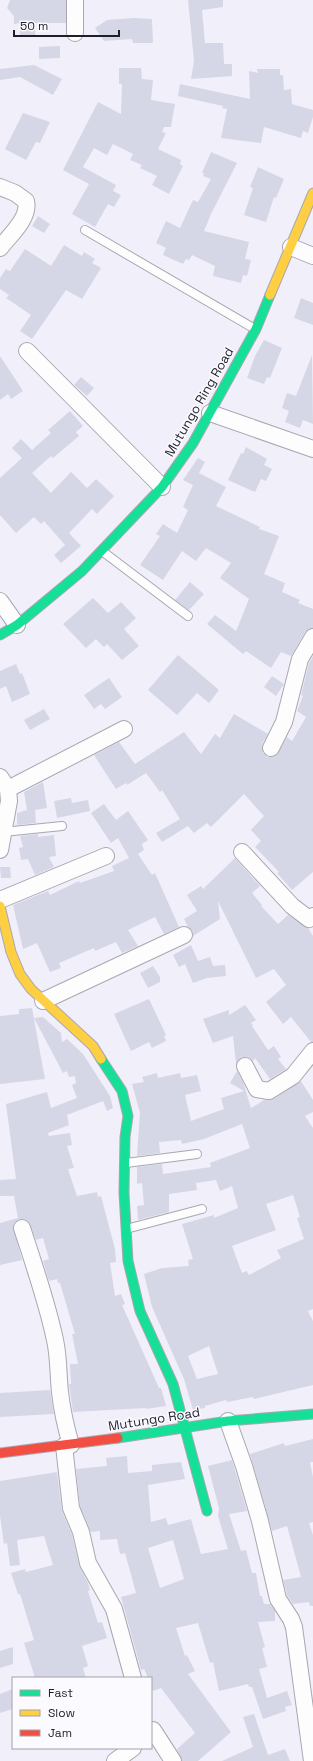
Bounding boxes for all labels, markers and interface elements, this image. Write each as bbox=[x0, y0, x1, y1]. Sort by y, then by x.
scale bar bbox=[14, 12, 119, 38]
text: 50 m bbox=[20, 18, 48, 34]
street label: Mutungo Ring Road bbox=[161, 344, 237, 460]
street label: Mutungo Road bbox=[107, 1403, 201, 1435]
legend bbox=[12, 1677, 152, 1749]
text: Fast bbox=[48, 1685, 73, 1701]
text: Slow bbox=[48, 1705, 75, 1721]
text: Jam bbox=[48, 1725, 72, 1741]

